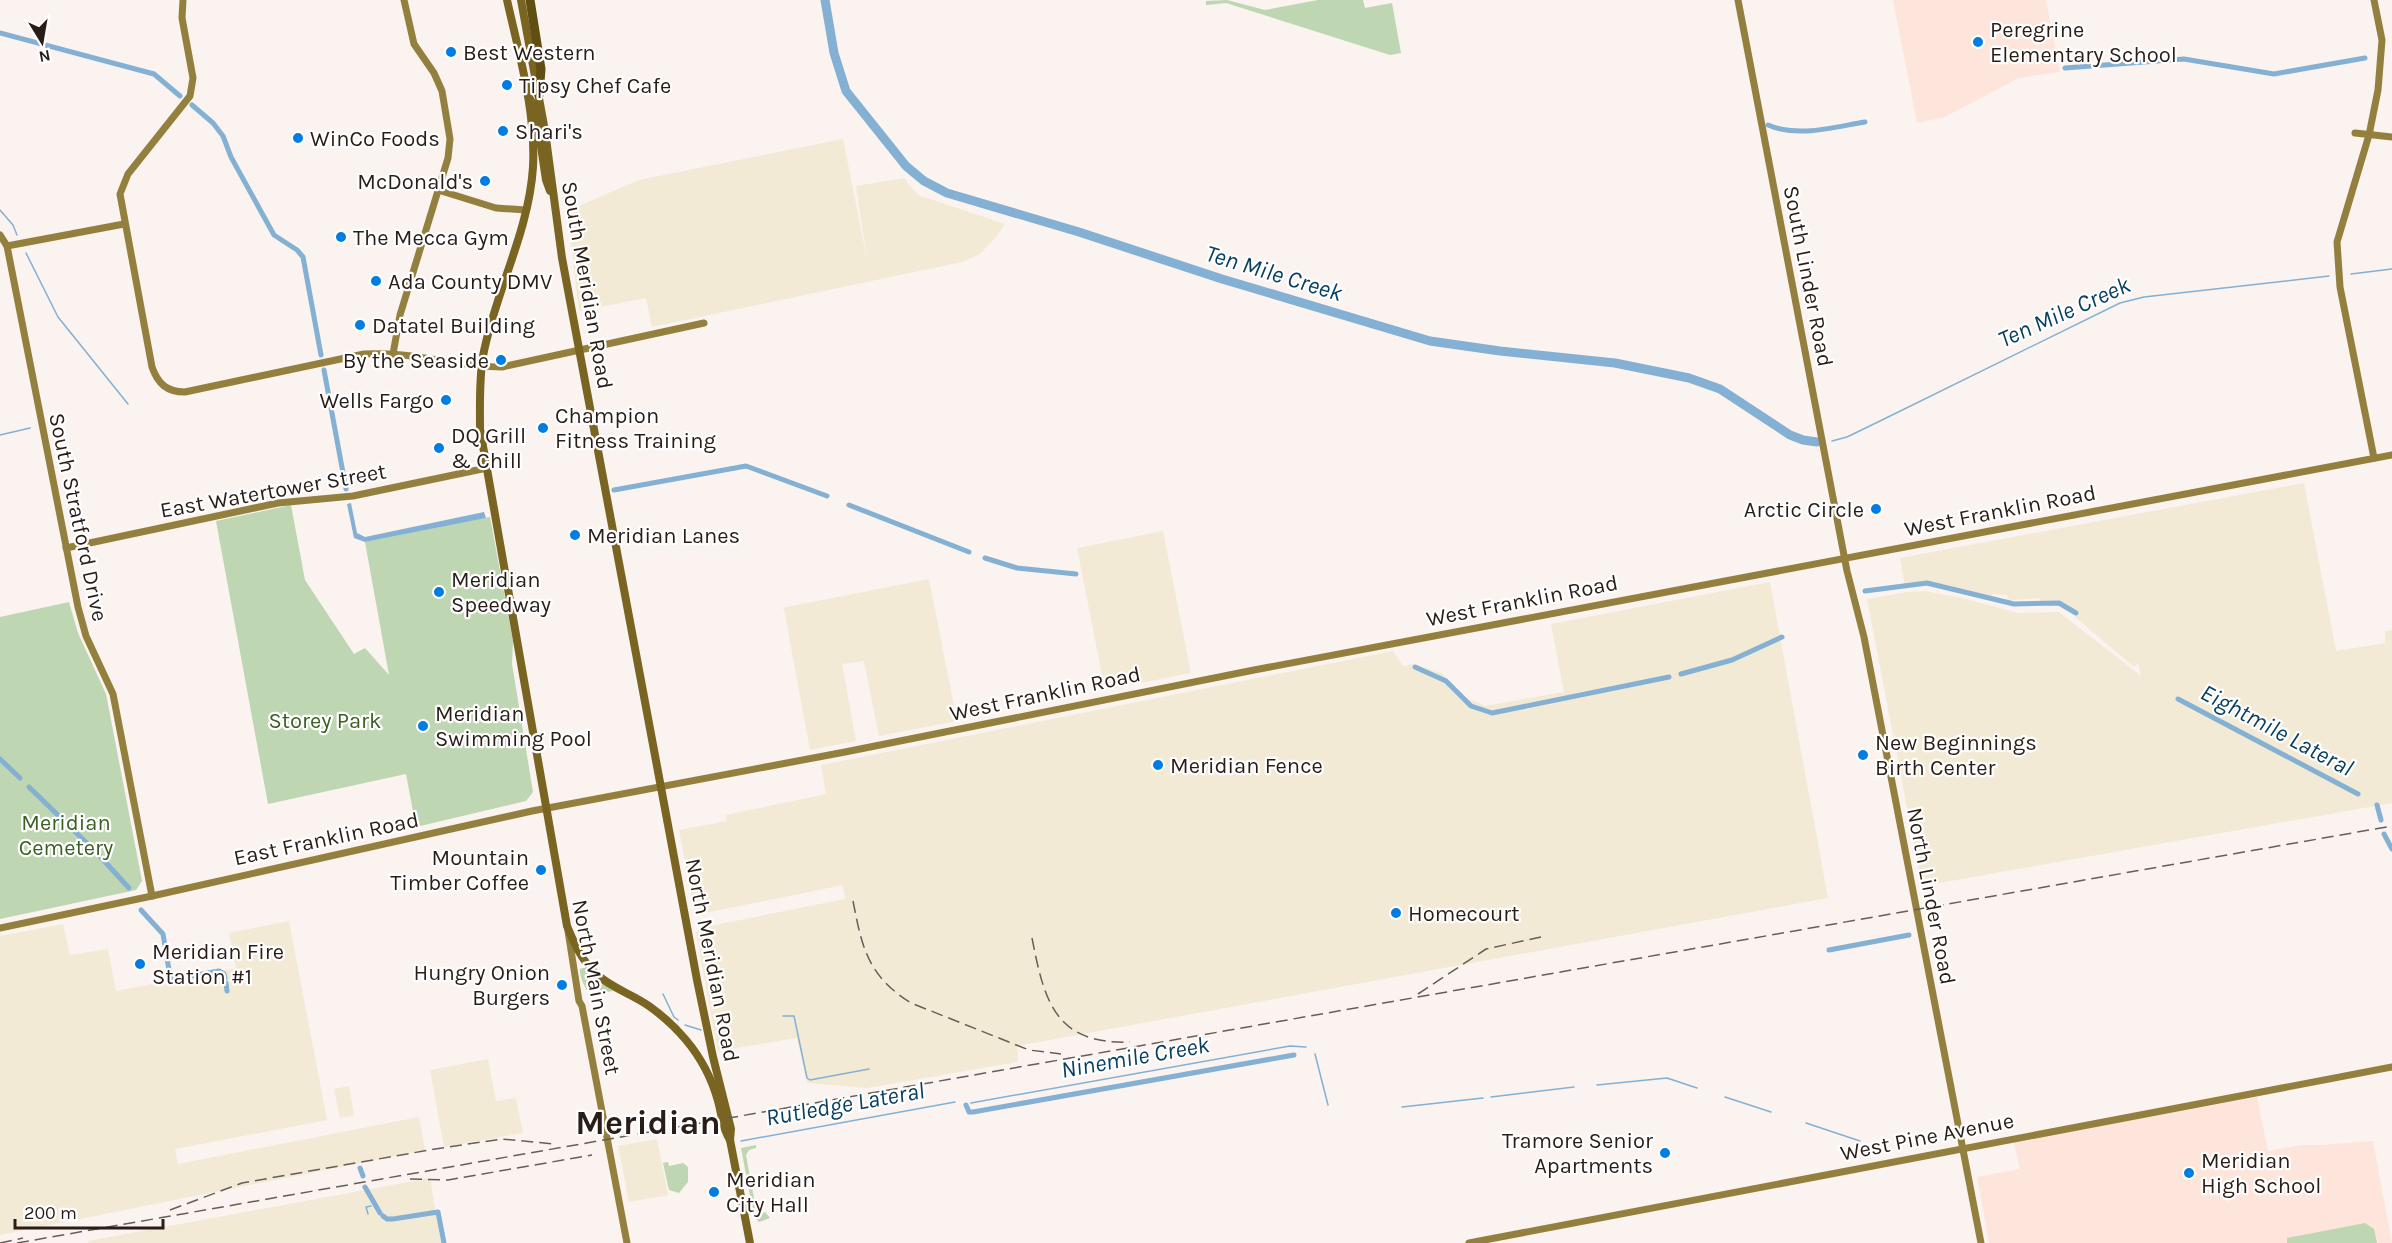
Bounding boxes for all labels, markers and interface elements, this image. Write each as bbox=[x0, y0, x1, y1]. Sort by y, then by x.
north arrow bbox=[12, 12, 72, 72]
place label: Peregrine Elementary School bbox=[1990, 17, 2177, 68]
marker: Peregrine Elementary School bbox=[1971, 35, 1985, 49]
place label: Best Western bbox=[463, 40, 596, 66]
marker: Best Western bbox=[444, 45, 458, 59]
text: N bbox=[37, 46, 52, 67]
place label: Tipsy Chef Cafe bbox=[519, 73, 671, 99]
marker: Tipsy Chef Cafe bbox=[500, 78, 514, 92]
place label: Shari's bbox=[515, 119, 583, 145]
marker: Shari's bbox=[496, 124, 510, 138]
place label: WinCo Foods bbox=[310, 126, 440, 152]
marker: WinCo Foods bbox=[291, 131, 305, 145]
place label: McDonald's bbox=[357, 169, 473, 195]
marker: McDonald's bbox=[478, 174, 492, 188]
street label: South Meridian Road bbox=[556, 179, 618, 391]
street label: South Linder Road bbox=[1778, 184, 1838, 369]
place label: The Mecca Gym bbox=[353, 225, 509, 251]
marker: The Mecca Gym bbox=[334, 230, 348, 244]
water label: Ten Mile Creek bbox=[1202, 239, 1346, 307]
place label: Ada County DMV bbox=[388, 269, 552, 295]
water label: Ten Mile Creek bbox=[1994, 270, 2135, 354]
marker: Ada County DMV bbox=[369, 274, 383, 288]
place label: Datatel Building bbox=[372, 313, 536, 339]
marker: Datatel Building bbox=[353, 318, 367, 332]
place label: By the Seaside bbox=[343, 348, 489, 374]
marker: By the Seaside bbox=[494, 353, 508, 367]
place label: Wells Fargo bbox=[319, 388, 434, 414]
marker: Wells Fargo bbox=[439, 393, 453, 407]
place label: Champion Fitness Training bbox=[555, 403, 716, 454]
street label: South Stratford Drive bbox=[43, 411, 113, 624]
marker: Champion Fitness Training bbox=[536, 421, 550, 435]
place label: DQ Grill & Chill bbox=[451, 423, 526, 474]
marker: DQ Grill & Chill bbox=[432, 441, 446, 455]
street label: East Watertower Street bbox=[158, 458, 388, 524]
street label: West Franklin Road bbox=[1902, 480, 2098, 542]
place label: Arctic Circle bbox=[1744, 497, 1864, 523]
marker: Arctic Circle bbox=[1869, 502, 1883, 516]
place label: Meridian Lanes bbox=[587, 523, 740, 549]
marker: Meridian Lanes bbox=[568, 528, 582, 542]
place label: Meridian Speedway bbox=[451, 567, 551, 618]
street label: West Franklin Road bbox=[1424, 570, 1620, 632]
marker: Meridian Speedway bbox=[432, 585, 446, 599]
street label: West Franklin Road bbox=[947, 661, 1143, 727]
water label: Eightmile Lateral bbox=[2196, 678, 2358, 782]
place label: Meridian Swimming Pool bbox=[435, 701, 592, 752]
park label: Storey Park bbox=[269, 708, 381, 734]
marker: Meridian Swimming Pool bbox=[416, 719, 430, 733]
place label: New Beginnings Birth Center bbox=[1875, 730, 2037, 781]
marker: New Beginnings Birth Center bbox=[1856, 748, 1870, 762]
place label: Meridian Fence bbox=[1170, 753, 1323, 779]
marker: Meridian Fence bbox=[1151, 758, 1165, 772]
street label: North Linder Road bbox=[1901, 805, 1961, 987]
street label: East Franklin Road bbox=[231, 807, 421, 871]
park label: Meridian Cemetery bbox=[19, 810, 113, 861]
place label: Mountain Timber Coffee bbox=[390, 845, 529, 896]
street label: North Meridian Road bbox=[679, 856, 745, 1064]
marker: Mountain Timber Coffee bbox=[534, 863, 548, 877]
street label: North Main Street bbox=[566, 897, 626, 1077]
place label: Homecourt bbox=[1408, 901, 1520, 927]
marker: Homecourt bbox=[1389, 906, 1403, 920]
place label: Meridian Fire Station #1 bbox=[152, 939, 284, 990]
marker: Meridian Fire Station #1 bbox=[133, 957, 147, 971]
place label: Hungry Onion Burgers bbox=[414, 960, 550, 1011]
marker: Hungry Onion Burgers bbox=[555, 978, 569, 992]
water label: Ninemile Creek bbox=[1059, 1030, 1212, 1084]
water label: Rutledge Lateral bbox=[763, 1076, 927, 1132]
district label: Meridian bbox=[575, 1103, 721, 1143]
street label: West Pine Avenue bbox=[1838, 1107, 2016, 1167]
place label: Tramore Senior Apartments bbox=[1502, 1128, 1653, 1179]
marker: Tramore Senior Apartments bbox=[1658, 1146, 1672, 1160]
place label: Meridian High School bbox=[2201, 1148, 2321, 1199]
marker: Meridian High School bbox=[2182, 1166, 2196, 1180]
place label: Meridian City Hall bbox=[726, 1167, 815, 1218]
marker: Meridian City Hall bbox=[707, 1185, 721, 1199]
scale bar bbox=[15, 1192, 164, 1230]
text: 200 m bbox=[24, 1202, 77, 1224]

